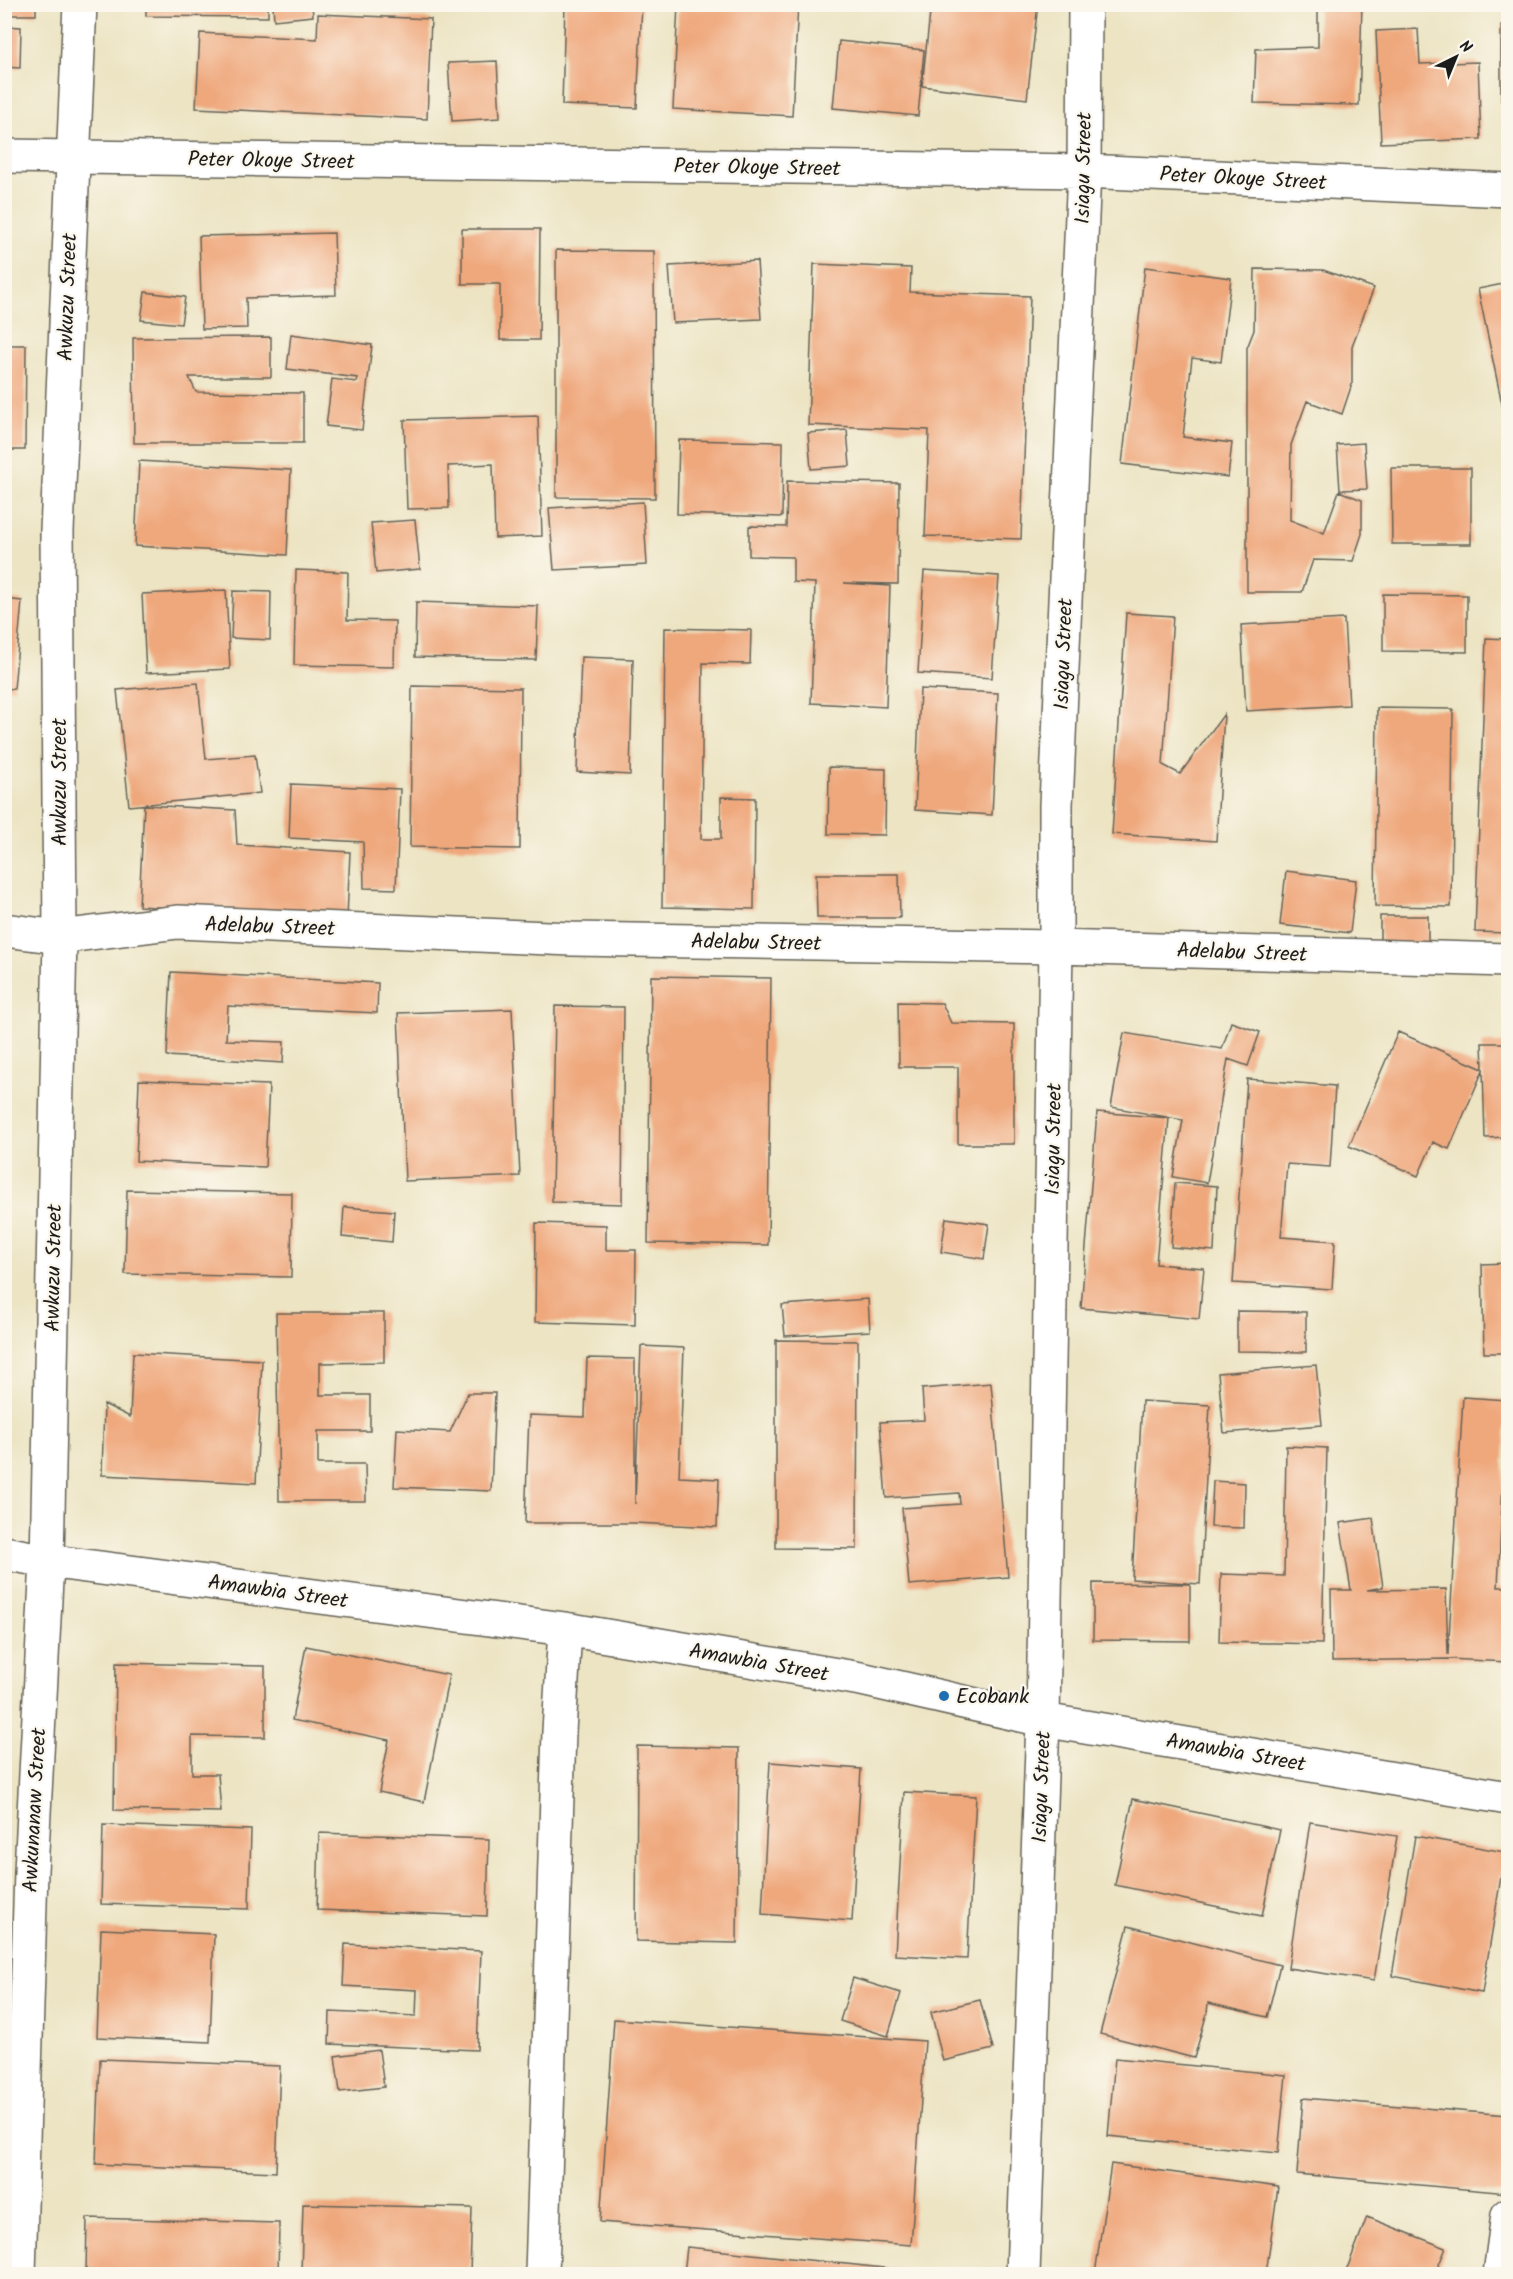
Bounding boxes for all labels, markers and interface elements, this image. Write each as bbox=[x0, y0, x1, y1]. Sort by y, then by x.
north arrow bbox=[1426, 27, 1486, 87]
text: N bbox=[1453, 35, 1477, 60]
street label: Isiagu Street bbox=[1067, 111, 1102, 224]
street label: Peter Okoye Street bbox=[187, 144, 356, 179]
street label: Peter Okoye Street bbox=[673, 151, 842, 186]
street label: Peter Okoye Street bbox=[1159, 159, 1328, 200]
street label: Awkuzu Street bbox=[50, 232, 87, 362]
street label: Isiagu Street bbox=[1046, 597, 1083, 711]
street label: Awkuzu Street bbox=[44, 717, 77, 846]
street label: Adelabu Street bbox=[204, 909, 337, 946]
street label: Adelabu Street bbox=[690, 926, 822, 961]
street label: Adelabu Street bbox=[1176, 935, 1309, 972]
street label: Isiagu Street bbox=[1037, 1082, 1072, 1195]
street label: Awkuzu Street bbox=[37, 1203, 72, 1332]
street label: Amawbia Street bbox=[206, 1566, 351, 1619]
street label: Amawbia Street bbox=[686, 1635, 832, 1692]
place label: Ecobank bbox=[956, 1681, 1029, 1714]
marker: Ecobank bbox=[937, 1689, 951, 1703]
street label: Amawbia Street bbox=[1163, 1725, 1309, 1782]
street label: Awkunanaw Street bbox=[15, 1726, 56, 1893]
street label: Isiagu Street bbox=[1024, 1730, 1061, 1844]

